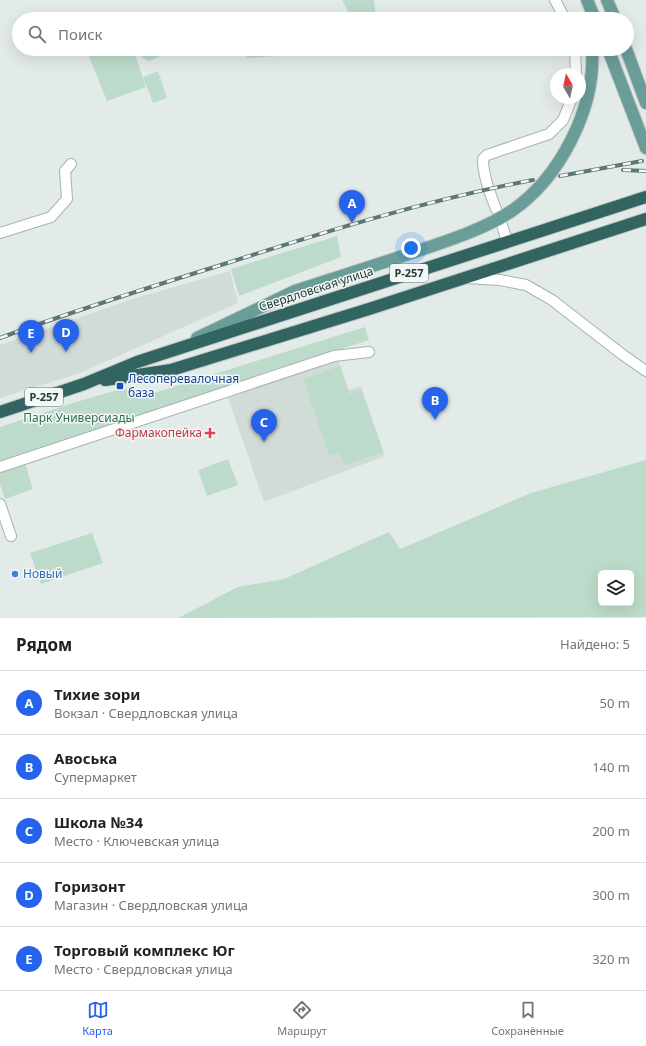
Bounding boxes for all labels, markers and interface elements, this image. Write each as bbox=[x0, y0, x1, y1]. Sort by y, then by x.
search box bbox=[12, 12, 634, 56]
icon: search bbox=[26, 23, 48, 45]
text: Поиск bbox=[58, 24, 103, 44]
north arrow bbox=[550, 68, 586, 104]
pin: A bbox=[339, 190, 365, 223]
your location bbox=[401, 238, 421, 258]
street label: Свердловская улица bbox=[256, 262, 375, 315]
road number: Р-257 bbox=[390, 264, 428, 282]
pin: D bbox=[53, 319, 79, 352]
pin: E bbox=[18, 320, 44, 353]
place label: Лесоперевалочная база bbox=[128, 370, 239, 401]
marker: Лесоперевалочная база bbox=[115, 381, 125, 391]
pin: B bbox=[422, 387, 448, 420]
road number: Р-257 bbox=[25, 388, 63, 406]
park label: Парк Универсиады bbox=[23, 409, 135, 426]
pin: C bbox=[251, 409, 277, 442]
place label: Фармакопейка bbox=[115, 424, 202, 441]
marker: Фармакопейка bbox=[205, 428, 215, 438]
place label: Новый bbox=[23, 565, 62, 582]
marker: Новый bbox=[10, 569, 20, 579]
map controls bbox=[598, 570, 634, 606]
button: layers bbox=[598, 570, 634, 606]
text: Рядом bbox=[16, 633, 72, 656]
text: Найдено: 5 bbox=[560, 635, 630, 653]
text: Тихие зори bbox=[54, 684, 140, 704]
text: A bbox=[25, 694, 34, 712]
text: 50 m bbox=[600, 694, 630, 712]
text: Вокзал · Свердловская улица bbox=[54, 704, 238, 722]
text: Авоська bbox=[54, 748, 117, 768]
text: B bbox=[25, 758, 33, 776]
text: 140 m bbox=[592, 758, 630, 776]
text: Супермаркет bbox=[54, 768, 137, 786]
text: Школа №34 bbox=[54, 812, 143, 832]
text: C bbox=[25, 822, 33, 840]
text: 200 m bbox=[592, 822, 630, 840]
text: Место · Ключевская улица bbox=[54, 832, 219, 850]
text: Горизонт bbox=[54, 876, 125, 896]
text: D bbox=[24, 886, 34, 904]
text: 300 m bbox=[592, 886, 630, 904]
text: Магазин · Свердловская улица bbox=[54, 896, 248, 914]
text: Торговый комплекс Юг bbox=[54, 940, 235, 960]
text: E bbox=[25, 950, 33, 968]
text: 320 m bbox=[592, 950, 630, 968]
text: Место · Свердловская улица bbox=[54, 960, 233, 978]
tab: Карта bbox=[82, 999, 113, 1038]
tab: Маршрут bbox=[277, 999, 327, 1038]
tab: Сохранённые bbox=[491, 999, 564, 1038]

